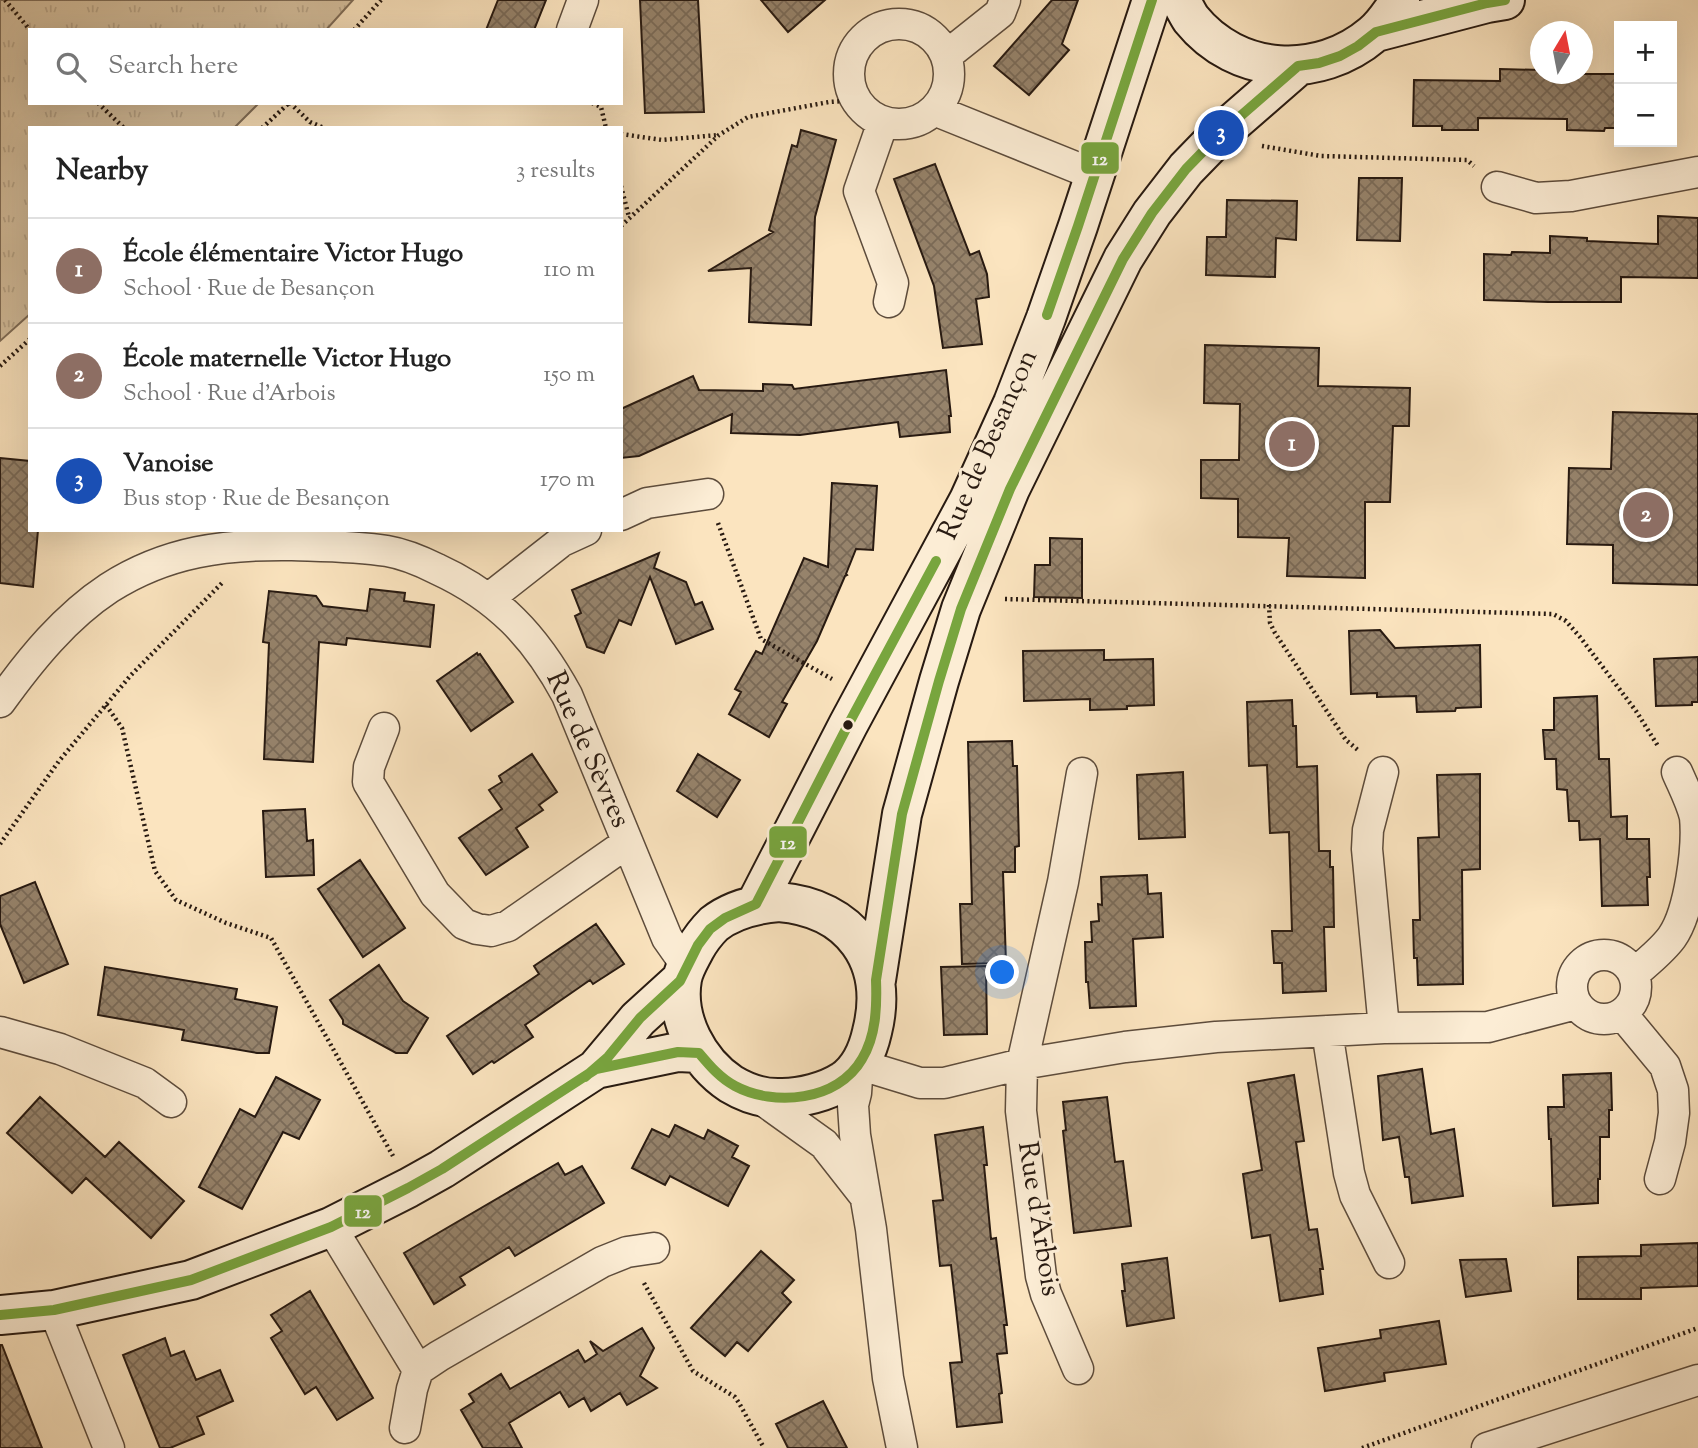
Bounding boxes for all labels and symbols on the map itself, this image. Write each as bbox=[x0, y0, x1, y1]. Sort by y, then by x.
north arrow bbox=[1530, 21, 1593, 84]
pin: 3 bbox=[1198, 107, 1244, 159]
line badge: 12 bbox=[1080, 141, 1120, 175]
text: 12 bbox=[1092, 147, 1108, 174]
street label: Rue de Besançon bbox=[929, 344, 1049, 546]
pin: 1 bbox=[1269, 418, 1315, 470]
pin: 2 bbox=[1623, 489, 1669, 541]
street label: Rue de Sèvres bbox=[535, 665, 639, 835]
unlabelled marker bbox=[841, 718, 855, 732]
line badge: 12 bbox=[768, 825, 808, 859]
text: 12 bbox=[780, 831, 796, 858]
your location bbox=[985, 955, 1019, 989]
street label: Rue d'Arbois bbox=[1006, 1139, 1070, 1299]
line badge: 12 bbox=[343, 1194, 383, 1228]
text: 12 bbox=[355, 1200, 371, 1227]

